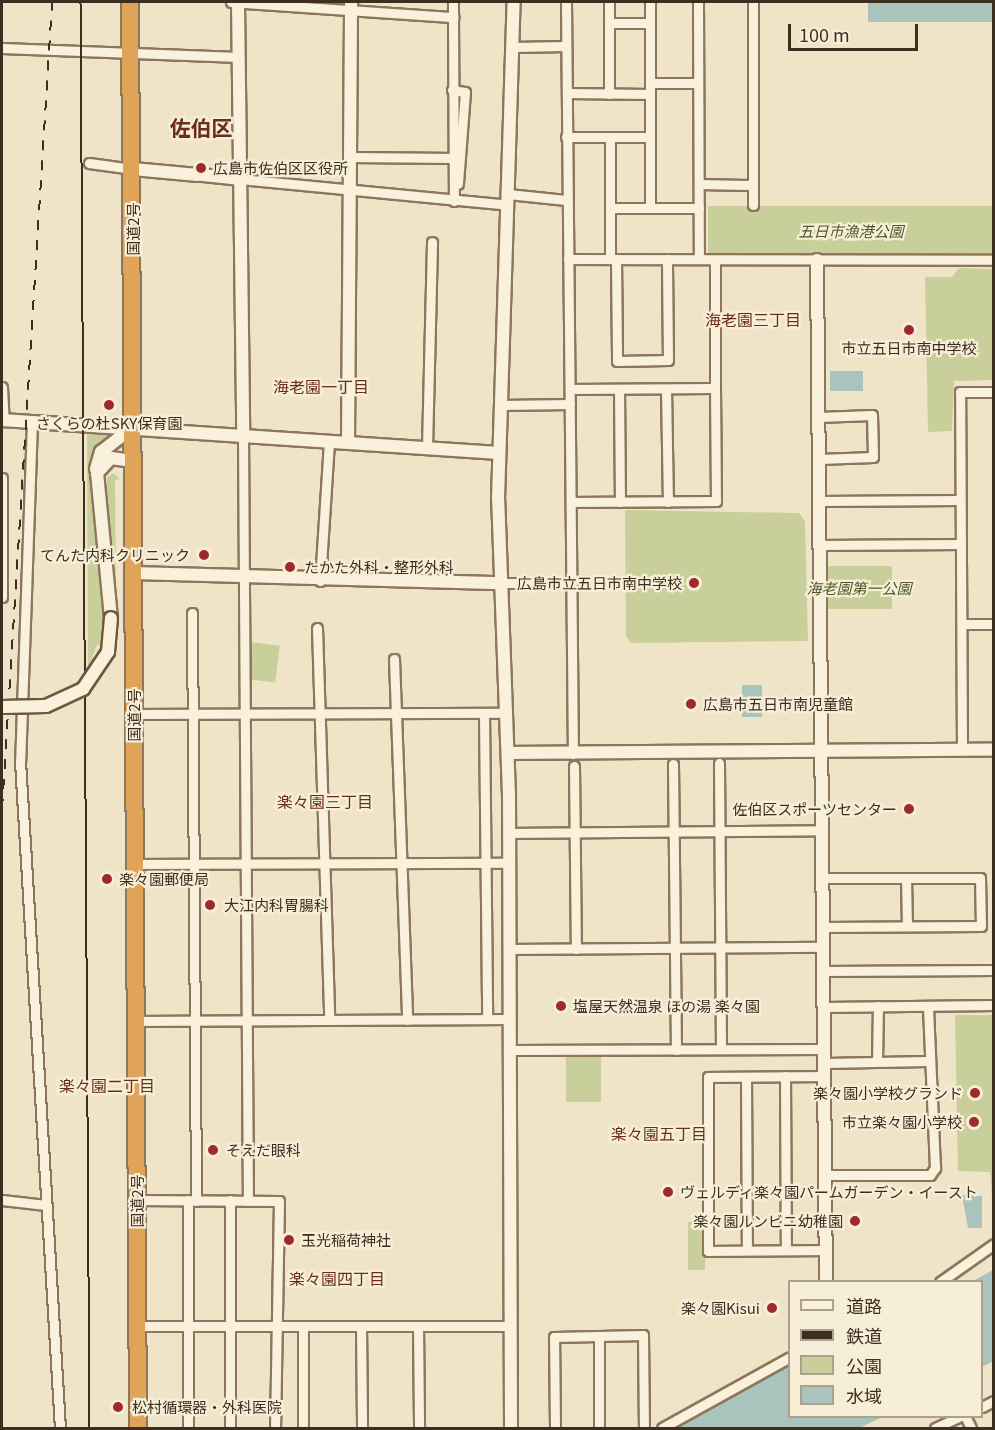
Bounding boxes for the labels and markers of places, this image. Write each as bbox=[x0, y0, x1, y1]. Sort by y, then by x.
place label: 広島市佐伯区区役所 bbox=[213, 159, 348, 177]
marker: 広島市佐伯区区役所 bbox=[194, 161, 208, 175]
marker: 市立五日市南中学校 bbox=[902, 323, 916, 337]
place label: 市立五日市南中学校 bbox=[842, 339, 976, 357]
marker: さくらの杜SKY保育園 bbox=[102, 398, 116, 412]
place label: さくらの杜SKY保育園 bbox=[36, 414, 182, 432]
place label: てんた内科クリニック bbox=[40, 546, 190, 564]
marker: てんた内科クリニック bbox=[195, 546, 213, 564]
marker: たかた外科・整形外科 bbox=[281, 558, 299, 576]
place label: たかた外科・整形外科 bbox=[304, 558, 454, 576]
place label: 広島市立五日市南中学校 bbox=[517, 574, 682, 592]
marker: 広島市立五日市南中学校 bbox=[687, 576, 701, 590]
place label: 広島市五日市南児童館 bbox=[703, 695, 853, 713]
marker: 広島市五日市南児童館 bbox=[684, 697, 698, 711]
place label: 佐伯区スポーツセンター bbox=[732, 800, 897, 818]
marker: 佐伯区スポーツセンター bbox=[902, 802, 916, 816]
place label: 楽々園郵便局 bbox=[119, 870, 209, 888]
marker: 楽々園郵便局 bbox=[100, 872, 114, 886]
marker: 大江内科胃腸科 bbox=[201, 896, 219, 914]
place label: 大江内科胃腸科 bbox=[224, 896, 329, 914]
place label: 塩屋天然温泉 ほの湯 楽々園 bbox=[573, 997, 760, 1015]
marker: 塩屋天然温泉 ほの湯 楽々園 bbox=[554, 999, 568, 1013]
place label: 楽々園小学校グランド bbox=[813, 1084, 963, 1102]
marker: 楽々園小学校グランド bbox=[968, 1086, 982, 1100]
place label: 市立楽々園小学校 bbox=[842, 1113, 962, 1131]
marker: 市立楽々園小学校 bbox=[967, 1115, 981, 1129]
marker: そえだ眼科 bbox=[204, 1141, 222, 1159]
place label: そえだ眼科 bbox=[226, 1141, 301, 1159]
place label: ヴェルディ楽々園パームガーデン・イースト bbox=[680, 1183, 980, 1201]
marker: ヴェルディ楽々園パームガーデン・イースト bbox=[661, 1185, 675, 1199]
place label: 楽々園ルンビニ幼稚園 bbox=[693, 1212, 843, 1230]
marker: 楽々園ルンビニ幼稚園 bbox=[848, 1214, 862, 1228]
place label: 玉光稲荷神社 bbox=[301, 1231, 391, 1249]
marker: 玉光稲荷神社 bbox=[282, 1233, 296, 1247]
place label: 楽々園Kisui bbox=[681, 1299, 760, 1317]
marker: 楽々園Kisui bbox=[765, 1301, 779, 1315]
marker: 松村循環器・外科医院 bbox=[109, 1398, 127, 1416]
place label: 松村循環器・外科医院 bbox=[132, 1398, 282, 1416]

